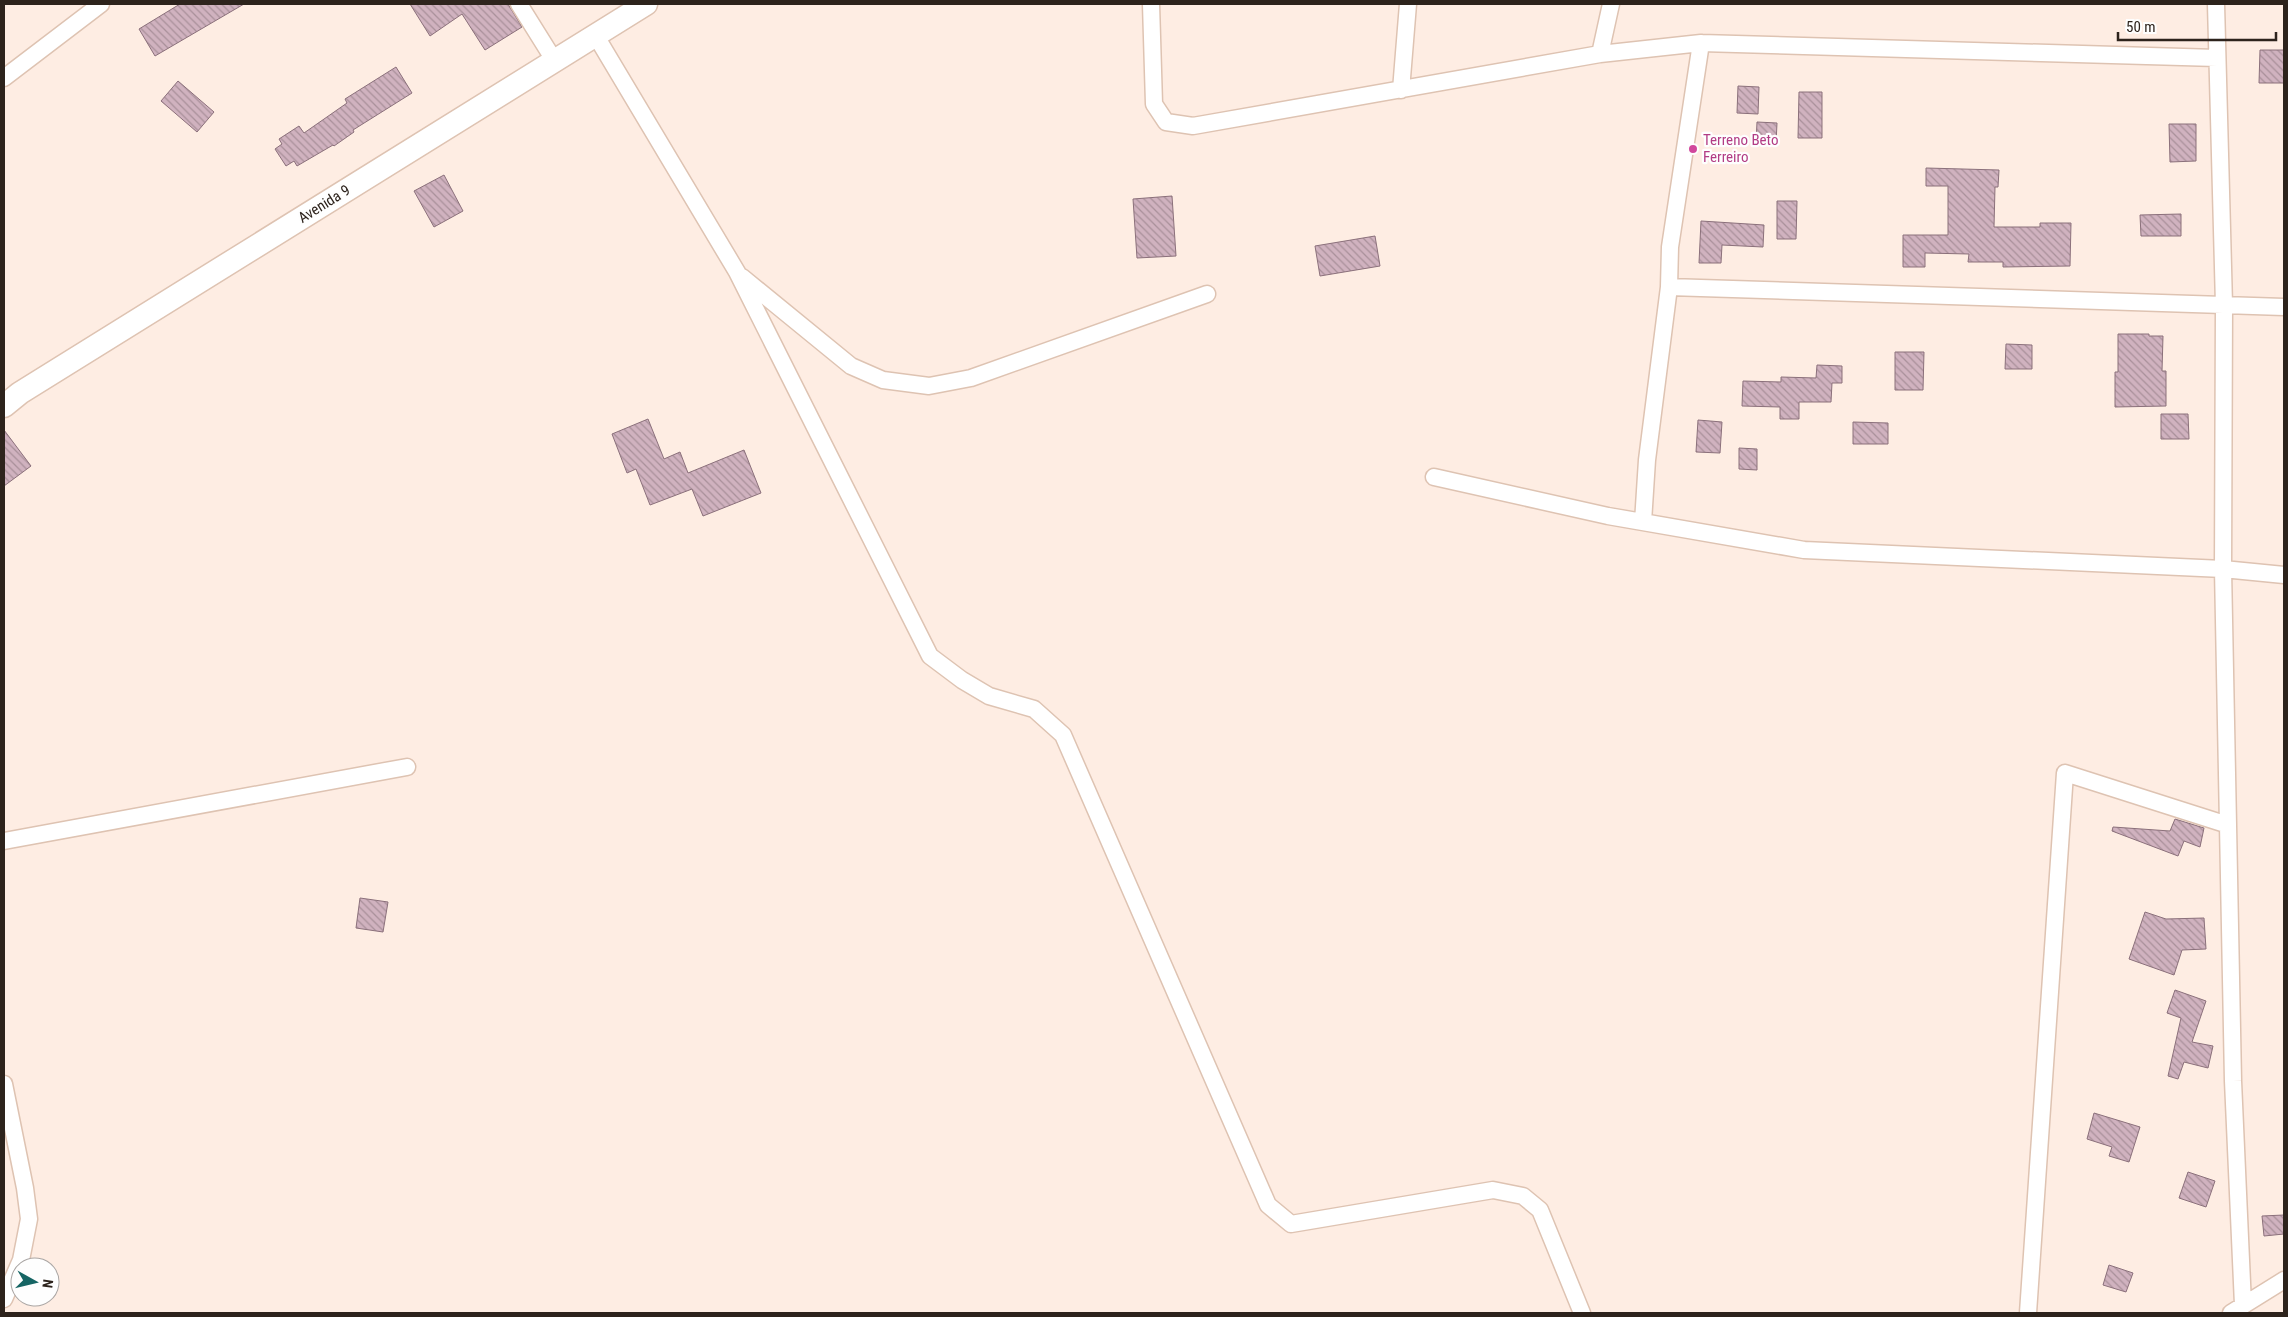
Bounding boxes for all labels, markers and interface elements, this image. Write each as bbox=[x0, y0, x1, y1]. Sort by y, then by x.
scale bar bbox=[2118, 10, 2276, 42]
text: 50 m bbox=[2126, 18, 2156, 36]
place label: Terreno Beto Ferreiro bbox=[1703, 131, 1778, 166]
marker: Terreno Beto Ferreiro bbox=[1687, 143, 1699, 155]
street label: Avenida 9 bbox=[295, 181, 353, 227]
north arrow bbox=[10, 1257, 60, 1307]
text: N bbox=[39, 1278, 56, 1289]

